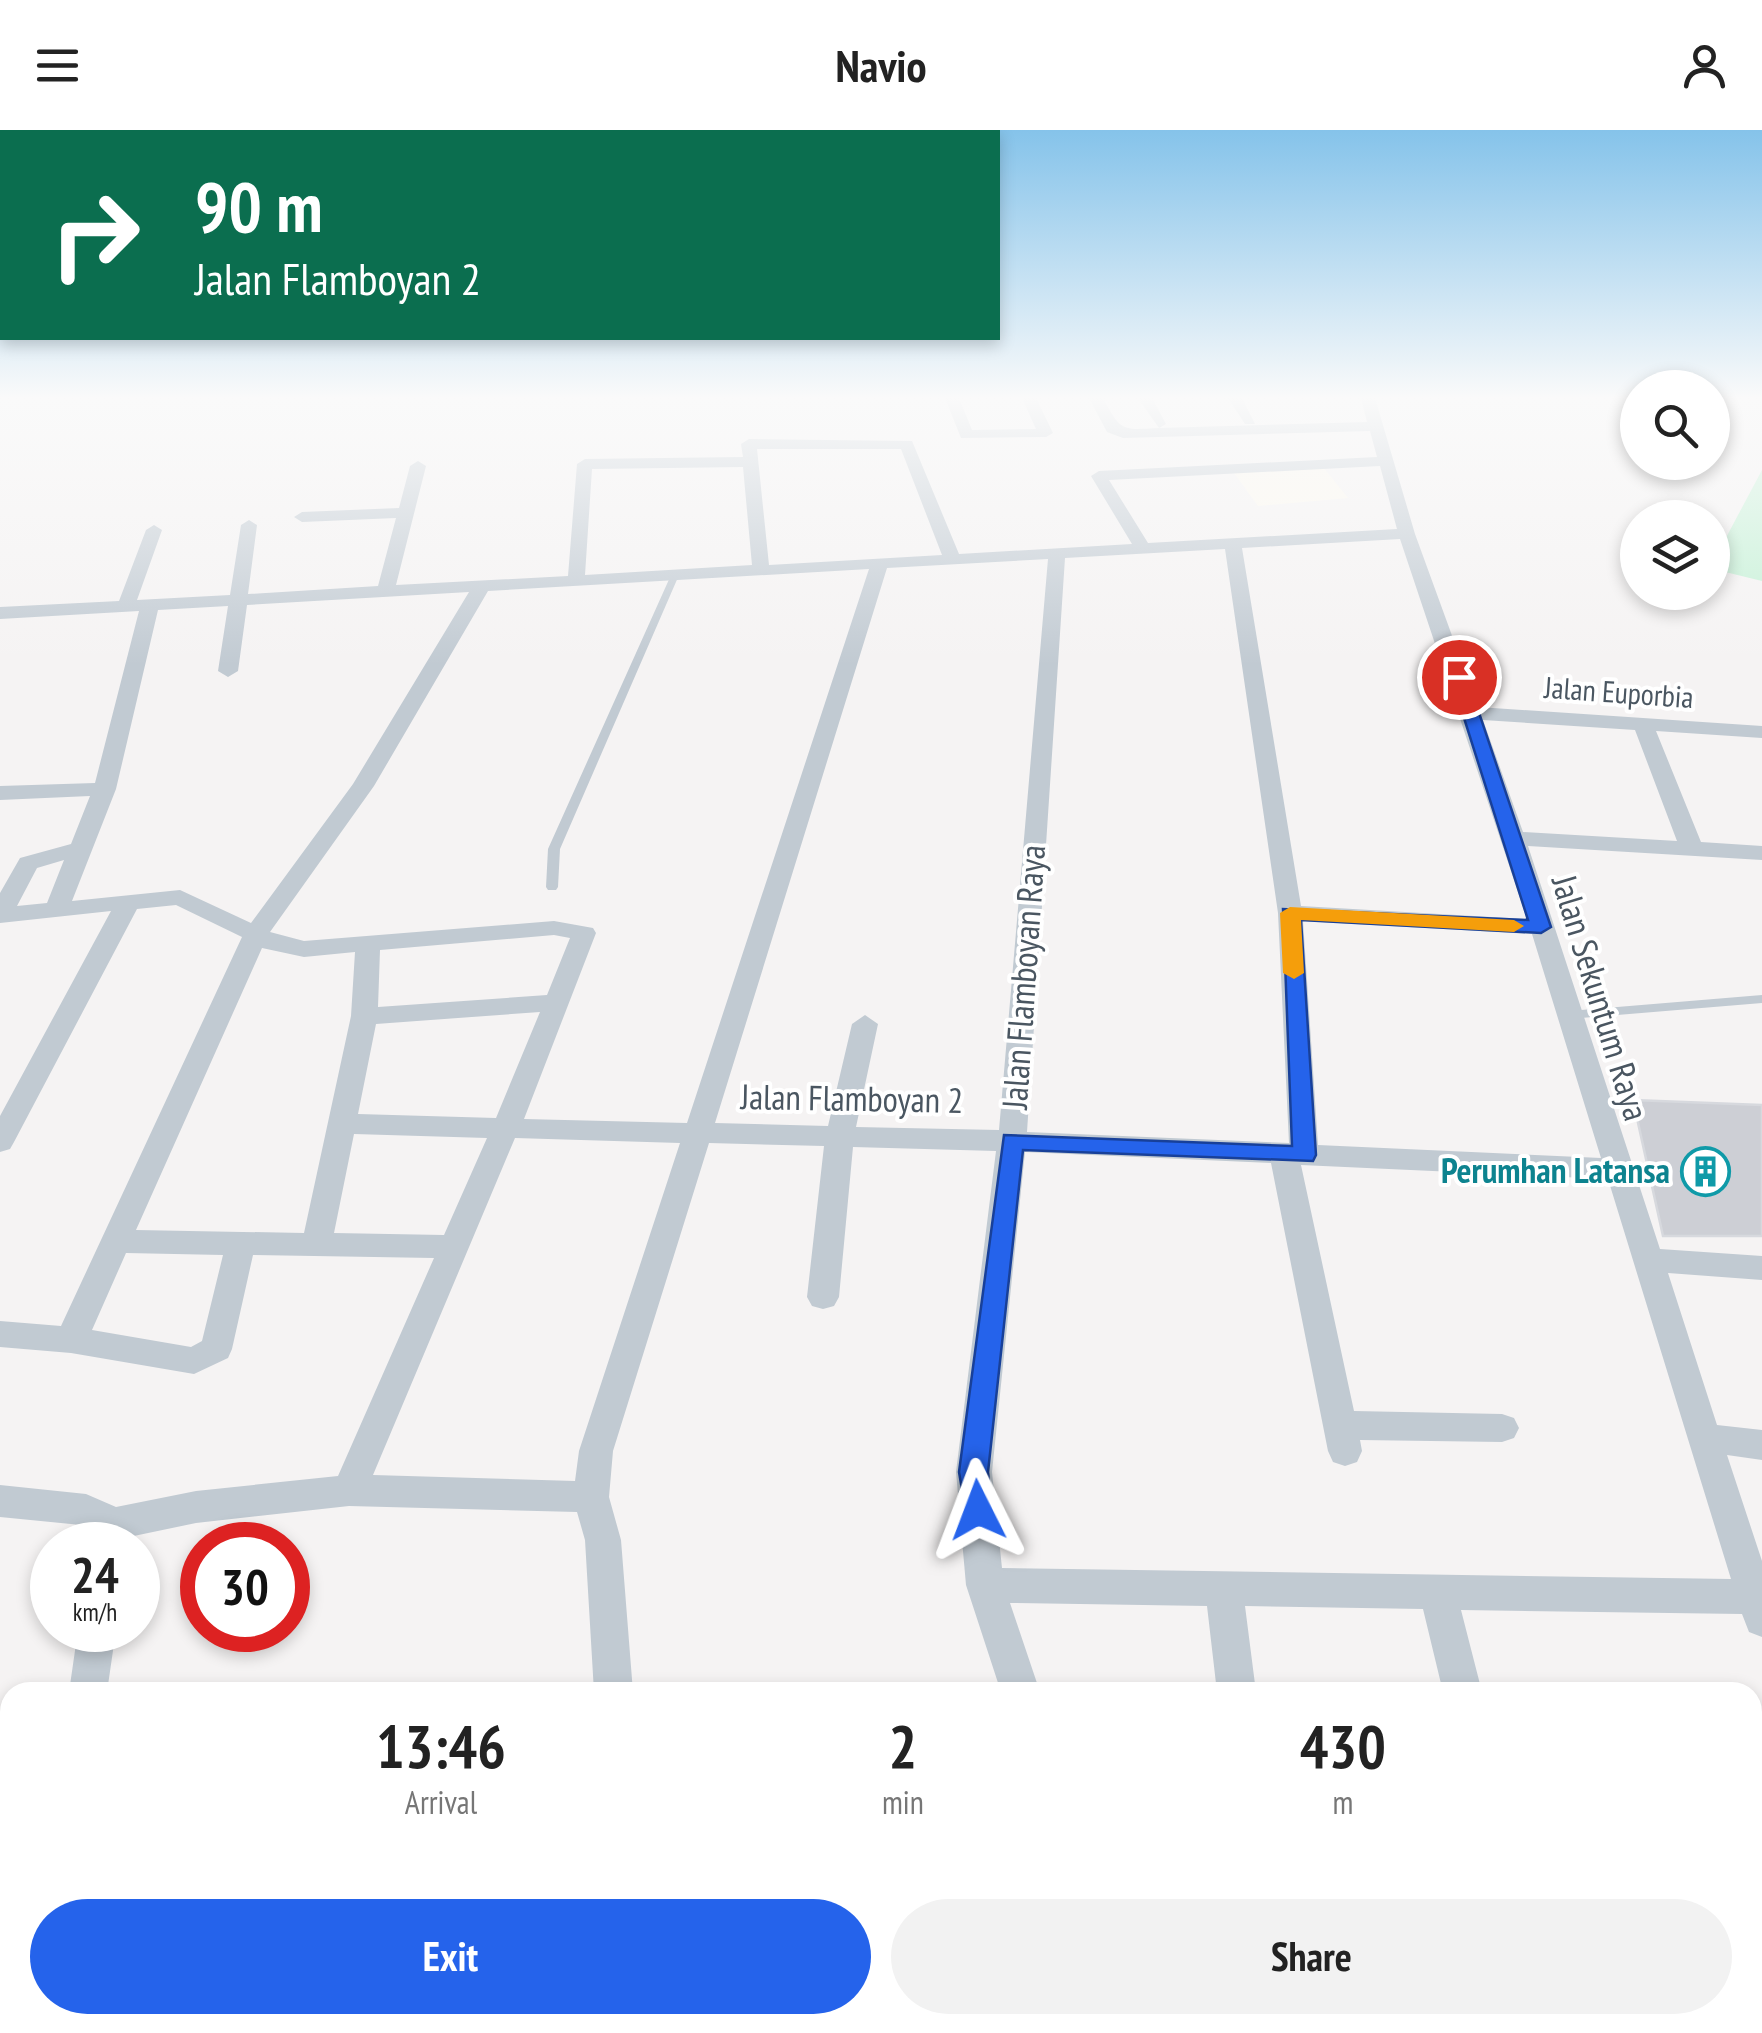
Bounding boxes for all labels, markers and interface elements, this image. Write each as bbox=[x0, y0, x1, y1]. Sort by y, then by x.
text: Navio bbox=[836, 36, 927, 94]
icon: menu bbox=[30, 38, 85, 93]
icon: person bbox=[1677, 38, 1732, 93]
text: 90 m bbox=[195, 161, 323, 251]
icon: right bbox=[30, 170, 160, 300]
text: Jalan Flamboyan 2 bbox=[195, 249, 481, 307]
map controls bbox=[1620, 370, 1730, 610]
button: search bbox=[1620, 370, 1730, 480]
button: layers bbox=[1620, 500, 1730, 610]
pin bbox=[1417, 635, 1502, 720]
icon: arrive bbox=[1432, 650, 1487, 705]
street label: Jalan Euporbia bbox=[1542, 667, 1695, 716]
street label: Jalan Flamboyan Raya bbox=[991, 843, 1055, 1112]
street label: Jalan Sekuntum Raya bbox=[1542, 869, 1660, 1126]
street label: Jalan Flamboyan 2 bbox=[739, 1073, 964, 1123]
building icon: Perumhan Latansa bbox=[1679, 1145, 1731, 1197]
place label: Perumhan Latansa bbox=[1441, 1147, 1670, 1193]
position arrow bbox=[926, 1458, 1030, 1562]
speed limit sign: 30 bbox=[180, 1522, 310, 1652]
text: 24 bbox=[71, 1542, 119, 1607]
text: km/h bbox=[73, 1596, 117, 1628]
text: 13:46 bbox=[376, 1707, 506, 1785]
text: 2 bbox=[889, 1707, 917, 1785]
text: 430 bbox=[1300, 1707, 1386, 1785]
text: Arrival bbox=[405, 1781, 477, 1823]
text: min bbox=[882, 1781, 924, 1823]
text: m bbox=[1332, 1781, 1353, 1823]
button: Exit bbox=[30, 1899, 871, 2014]
button: Share bbox=[891, 1899, 1732, 2014]

